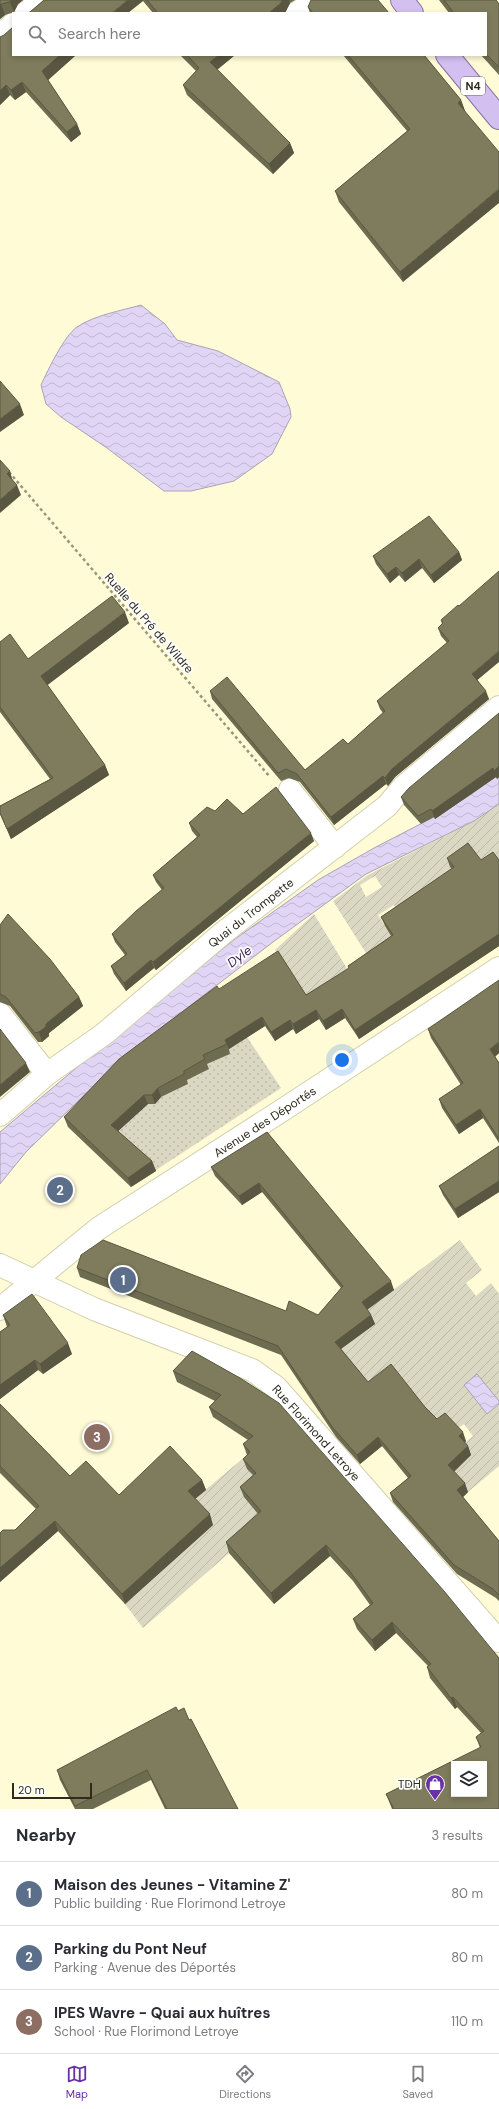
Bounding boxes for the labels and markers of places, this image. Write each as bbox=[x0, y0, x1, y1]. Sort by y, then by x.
pin: 2 bbox=[47, 1175, 73, 1205]
pin: 1 bbox=[110, 1265, 136, 1295]
pin: 3 bbox=[84, 1422, 110, 1452]
shop icon: TDH bbox=[424, 1773, 446, 1801]
place label: TDH bbox=[398, 1776, 421, 1792]

